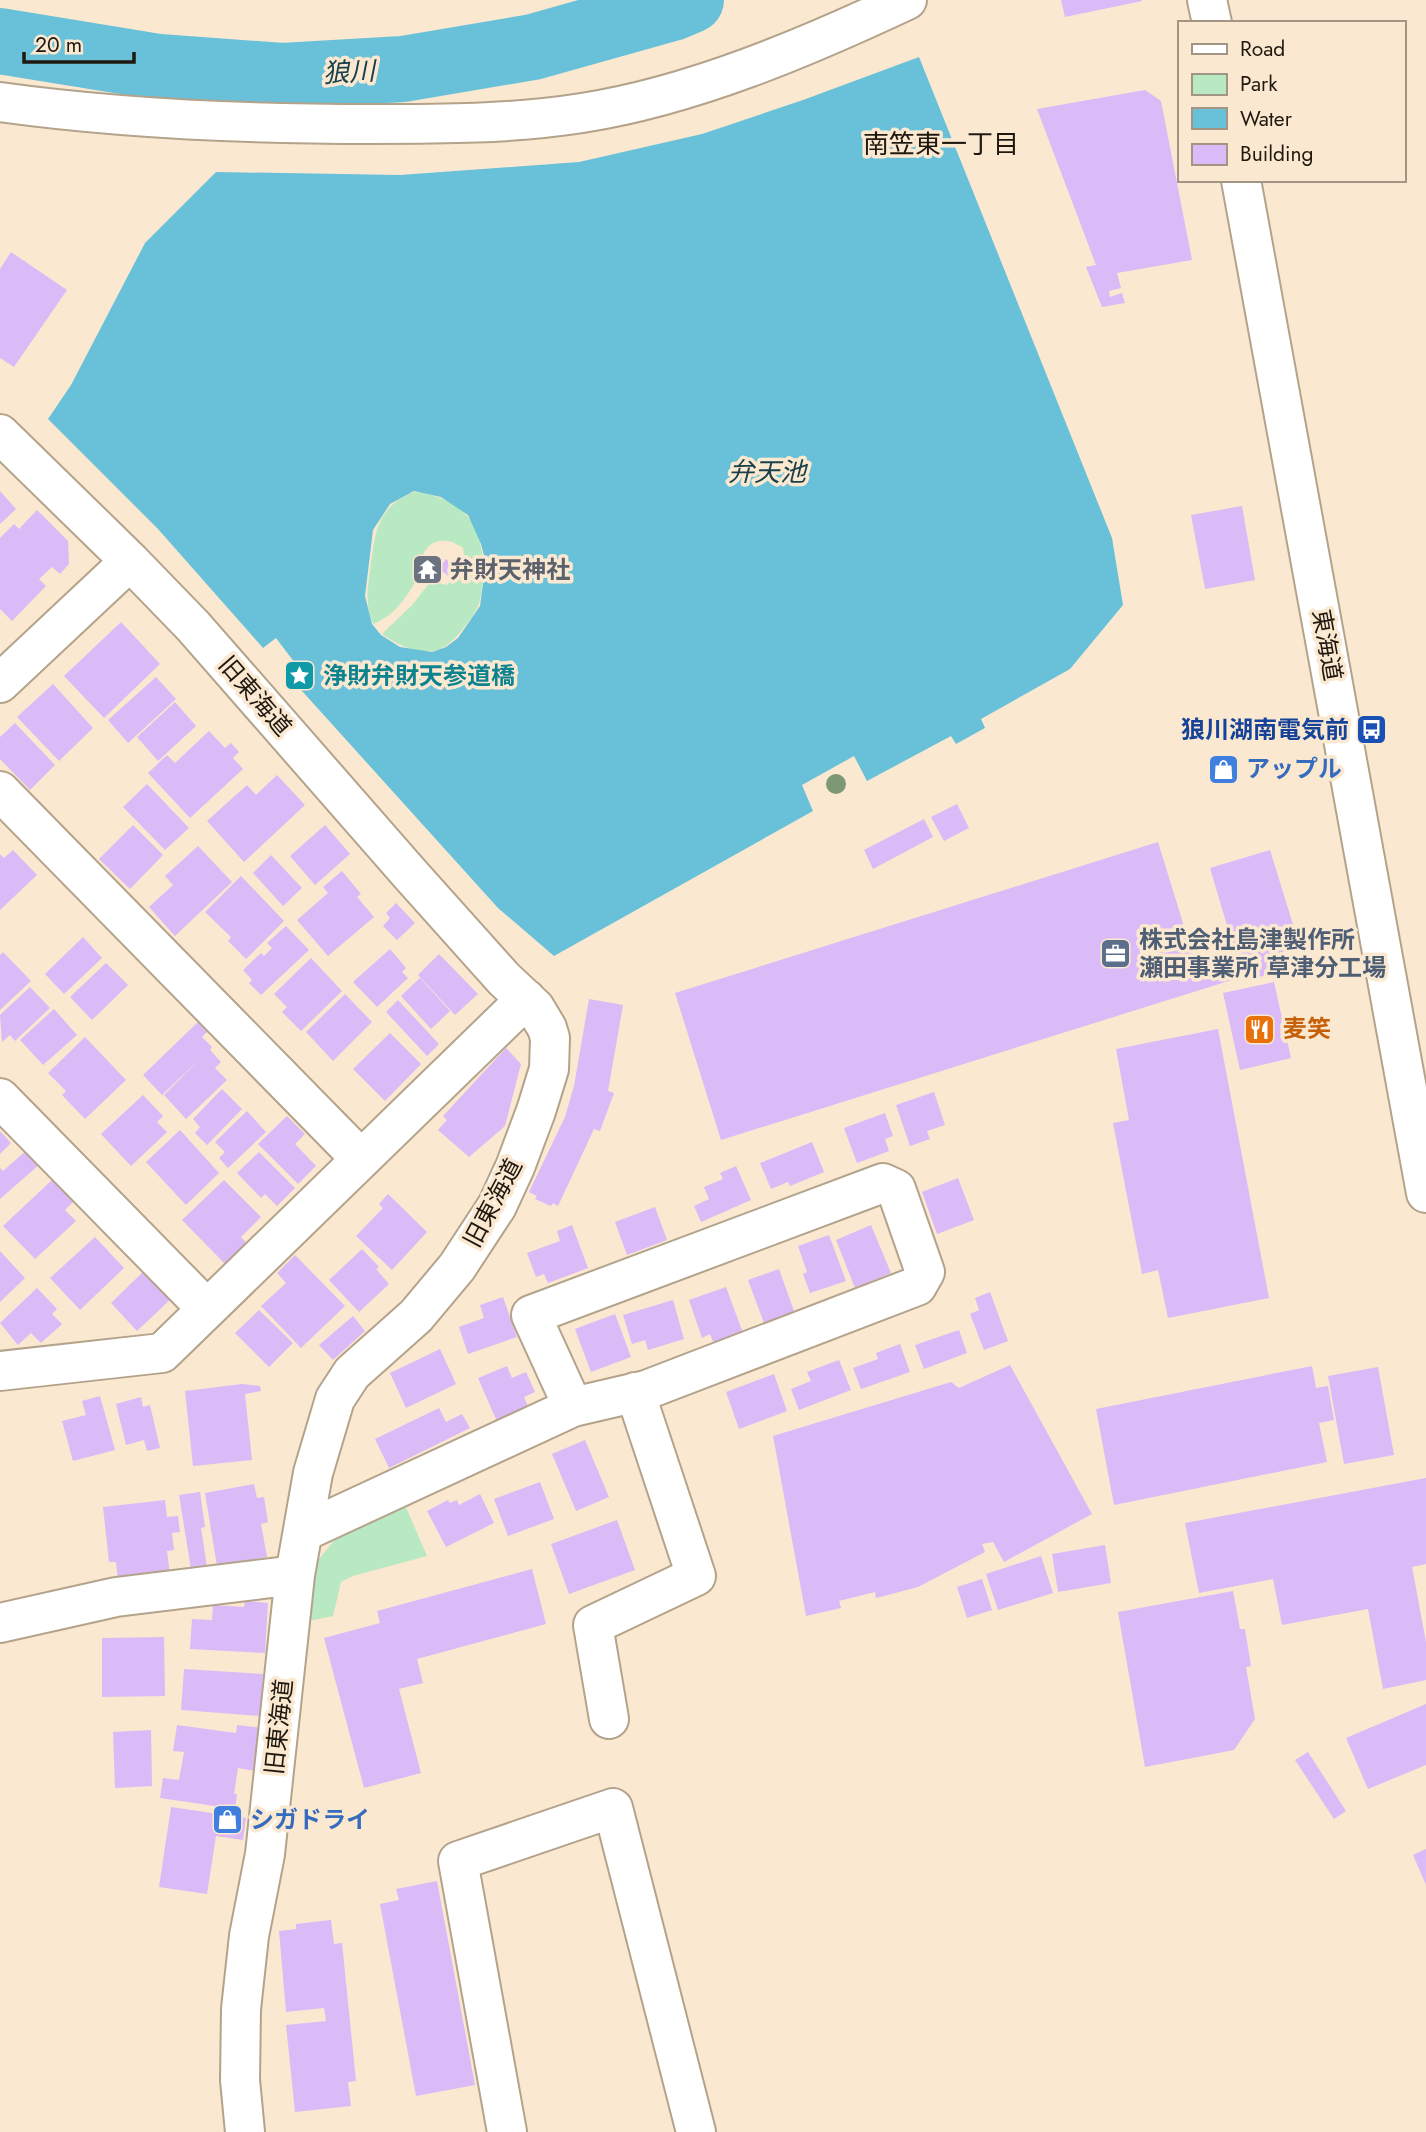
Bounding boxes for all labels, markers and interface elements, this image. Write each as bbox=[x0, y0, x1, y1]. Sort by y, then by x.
scale bar bbox=[24, 21, 135, 65]
legend bbox=[1178, 21, 1405, 182]
text: 20 m bbox=[35, 30, 82, 60]
text: Road bbox=[1240, 34, 1285, 64]
water label: 狼川 bbox=[322, 52, 379, 92]
text: Park bbox=[1240, 69, 1278, 99]
text: Water bbox=[1240, 104, 1293, 134]
district label: 南笠東一丁目 bbox=[863, 125, 1019, 163]
text: Building bbox=[1240, 139, 1313, 169]
water label: 弁天池 bbox=[728, 453, 809, 491]
place label: 弁財天神社 bbox=[450, 552, 570, 587]
temple icon: 弁財天神社 bbox=[410, 553, 444, 587]
street label: 東海道 bbox=[1304, 606, 1351, 683]
street label: 旧東海道 bbox=[211, 648, 300, 743]
place label: 浄財弁財天参道橋 bbox=[323, 658, 515, 693]
place icon: 浄財弁財天参道橋 bbox=[283, 659, 317, 693]
place label: 狼川湖南電気前 bbox=[1181, 712, 1349, 747]
bus stop icon: 狼川湖南電気前 bbox=[1355, 713, 1389, 747]
place label: アップル bbox=[1246, 751, 1342, 786]
shop icon: アップル bbox=[1206, 752, 1240, 786]
place label: 株式会社島津製作所 瀬田事業所 草津分工場 bbox=[1139, 922, 1386, 985]
office icon: 株式会社島津製作所 瀬田事業所 草津分工場 bbox=[1099, 937, 1133, 971]
place label: 麦笑 bbox=[1283, 1011, 1331, 1046]
restaurant icon: 麦笑 bbox=[1243, 1012, 1277, 1046]
street label: 旧東海道 bbox=[455, 1152, 531, 1253]
street label: 旧東海道 bbox=[256, 1677, 301, 1777]
place label: シガドライ bbox=[250, 1802, 370, 1837]
shop icon: シガドライ bbox=[210, 1803, 244, 1837]

